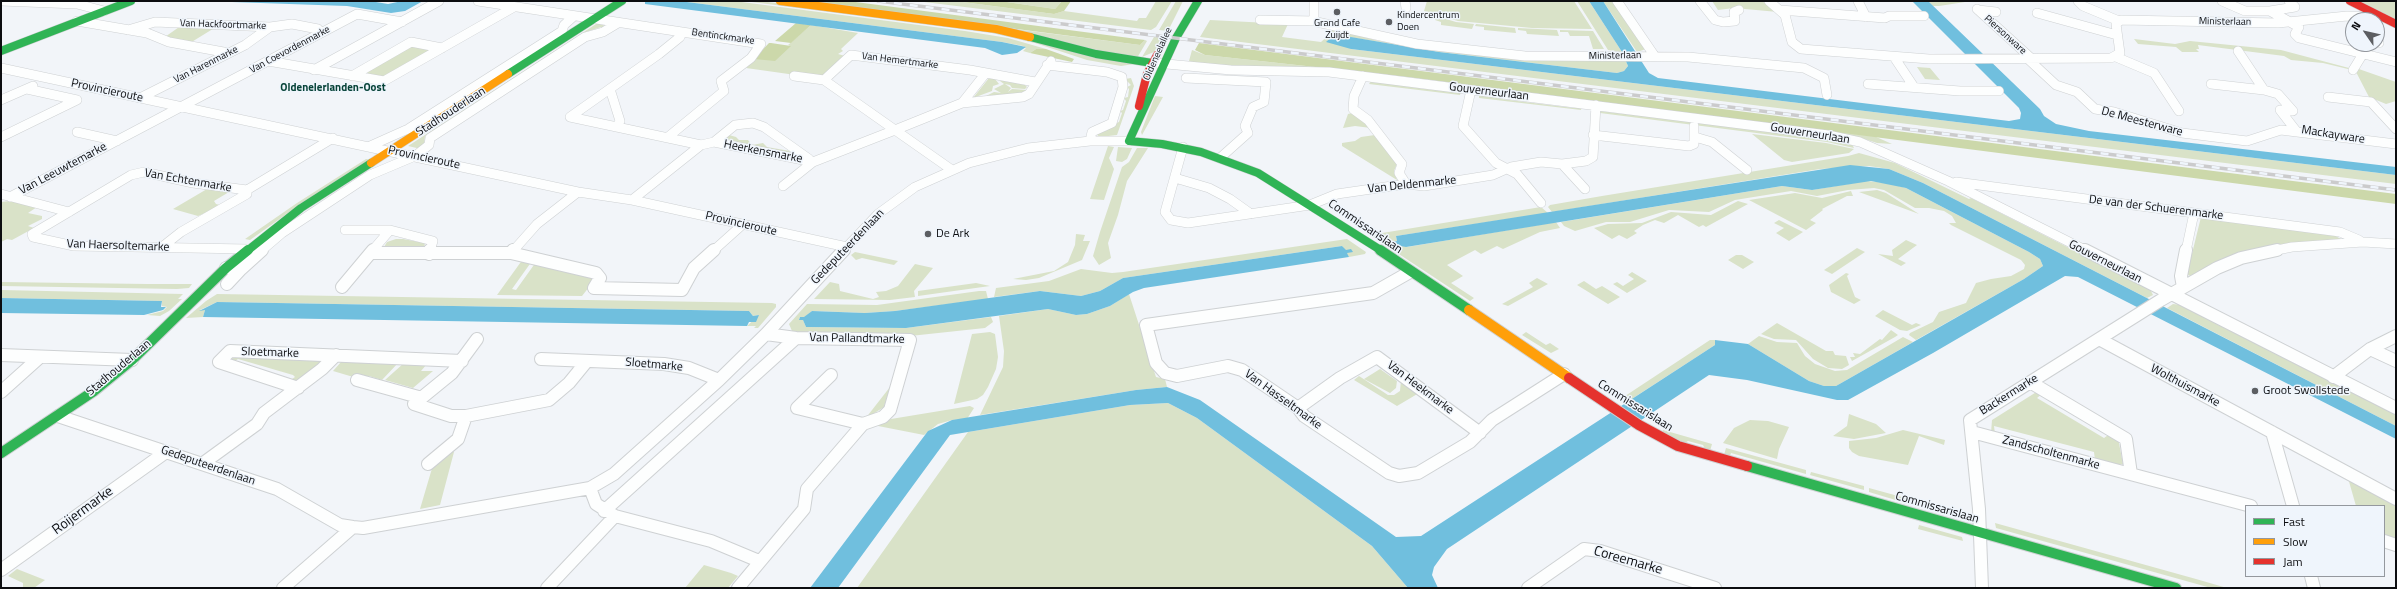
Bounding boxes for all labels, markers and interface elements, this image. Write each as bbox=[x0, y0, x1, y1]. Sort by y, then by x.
marker: Grand Cafe Zuijdt bbox=[1332, 7, 1342, 17]
place label: Kindercentrum Doen bbox=[1397, 10, 1459, 34]
north arrow bbox=[2345, 12, 2385, 52]
street label: Piersonware bbox=[1981, 13, 2029, 57]
street label: Ministerlaan bbox=[2199, 16, 2251, 28]
street label: Van Hackfoortmarke bbox=[180, 17, 266, 33]
marker: Kindercentrum Doen bbox=[1384, 17, 1394, 27]
place label: Grand Cafe Zuijdt bbox=[1314, 18, 1360, 42]
text: N bbox=[2347, 18, 2365, 33]
street label: Van Coevordenmarke bbox=[248, 24, 332, 76]
street label: Oldeneelallee bbox=[1141, 26, 1175, 82]
street label: Bentinckmarke bbox=[691, 27, 755, 47]
street label: Van Harenmarke bbox=[172, 44, 240, 86]
street label: Van Hemertmarke bbox=[861, 50, 939, 72]
street label: Ministerlaan bbox=[1589, 50, 1641, 62]
street label: Provincieroute bbox=[70, 76, 144, 106]
street label: Gouverneurlaan bbox=[1448, 80, 1530, 104]
district label: Oldenelerlanden-Oost bbox=[280, 81, 386, 95]
street label: Stadhouderlaan bbox=[414, 84, 488, 140]
street label: De Meesterware bbox=[2100, 104, 2184, 140]
street label: Gouverneurlaan bbox=[1769, 121, 1851, 147]
street label: Mackayware bbox=[2300, 123, 2366, 147]
street label: Heerkensmarke bbox=[722, 137, 804, 167]
street label: Van Leeuwtemarke bbox=[17, 140, 109, 198]
street label: Provincieroute bbox=[387, 143, 461, 173]
street label: Van Echtenmarke bbox=[143, 166, 233, 196]
street label: Van Deldenmarke bbox=[1367, 173, 1457, 197]
street label: De van der Schuerenmarke bbox=[2088, 193, 2224, 223]
street label: Commissarislaan bbox=[1325, 197, 1405, 257]
street label: Gedeputeerdenlaan bbox=[808, 206, 888, 288]
street label: Provincieroute bbox=[704, 209, 778, 239]
place label: De Ark bbox=[936, 227, 969, 241]
marker: De Ark bbox=[923, 229, 933, 239]
street label: Van Haersoltemarke bbox=[66, 237, 170, 255]
street label: Gouverneurlaan bbox=[2066, 237, 2144, 287]
street label: Van Pallandtmarke bbox=[809, 331, 905, 347]
street label: Stadhouderlaan bbox=[84, 337, 154, 399]
street label: Sloetmarke bbox=[241, 345, 299, 361]
street label: Sloetmarke bbox=[625, 355, 683, 375]
street label: Van Heekmarke bbox=[1384, 358, 1456, 418]
street label: Wolthuismarke bbox=[2148, 362, 2222, 410]
street label: Van Hasseltmarke bbox=[1242, 367, 1324, 433]
street label: Backermarke bbox=[1977, 371, 2041, 419]
street label: Commissarislaan bbox=[1595, 377, 1675, 435]
place label: Groot Swollstede bbox=[2263, 384, 2350, 398]
marker: Groot Swollstede bbox=[2250, 386, 2260, 396]
street label: Zandscholtenmarke bbox=[2001, 433, 2101, 473]
street label: Gedeputeerdenlaan bbox=[159, 443, 257, 489]
street label: Roijermarke bbox=[49, 483, 117, 539]
street label: Commissarislaan bbox=[1894, 489, 1980, 527]
legend bbox=[2245, 505, 2385, 577]
text: Fast bbox=[2283, 512, 2305, 531]
text: Slow bbox=[2283, 532, 2308, 551]
street label: Coreemarke bbox=[1592, 543, 1664, 579]
text: Jam bbox=[2283, 552, 2303, 571]

